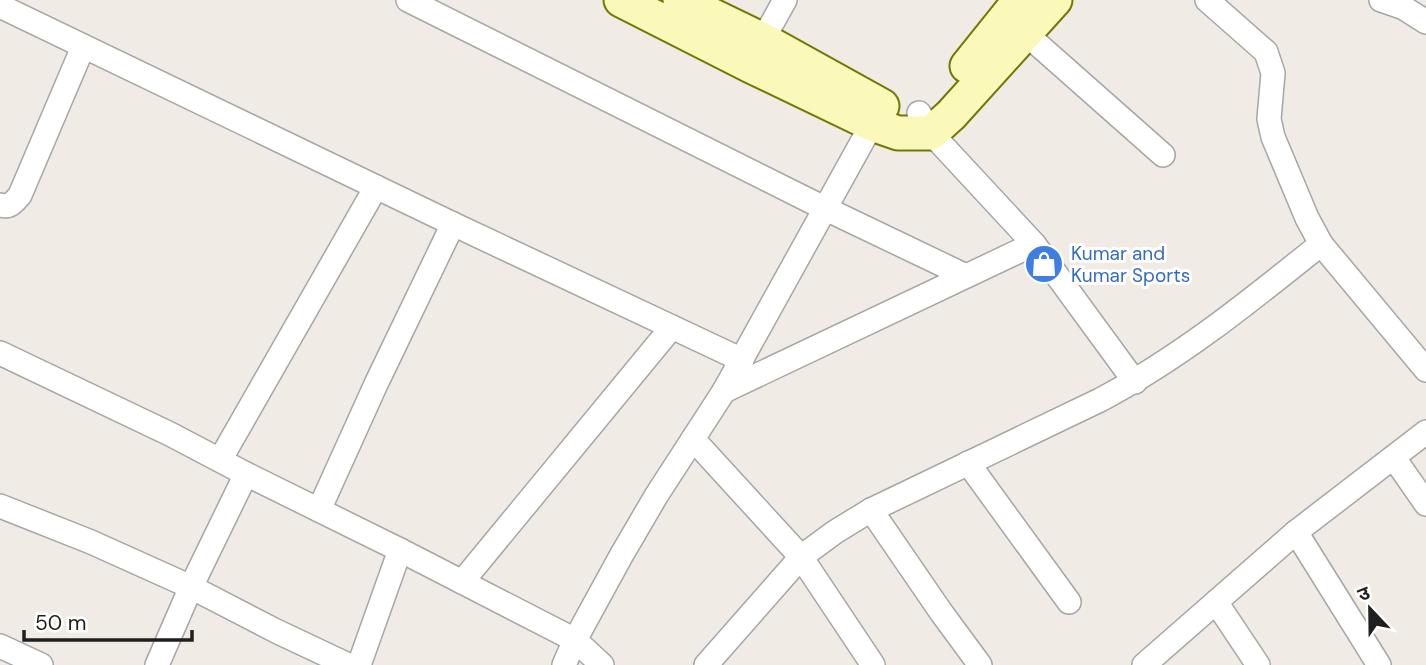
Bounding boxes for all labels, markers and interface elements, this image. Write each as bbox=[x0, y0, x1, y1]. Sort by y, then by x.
place label: Kumar and Kumar Sports bbox=[1071, 241, 1190, 288]
shop icon: Kumar and Kumar Sports bbox=[1023, 243, 1065, 285]
north arrow bbox=[1335, 574, 1405, 644]
text: उ bbox=[1354, 580, 1374, 607]
scale bar bbox=[24, 598, 192, 642]
text: 50 m bbox=[35, 609, 86, 637]

